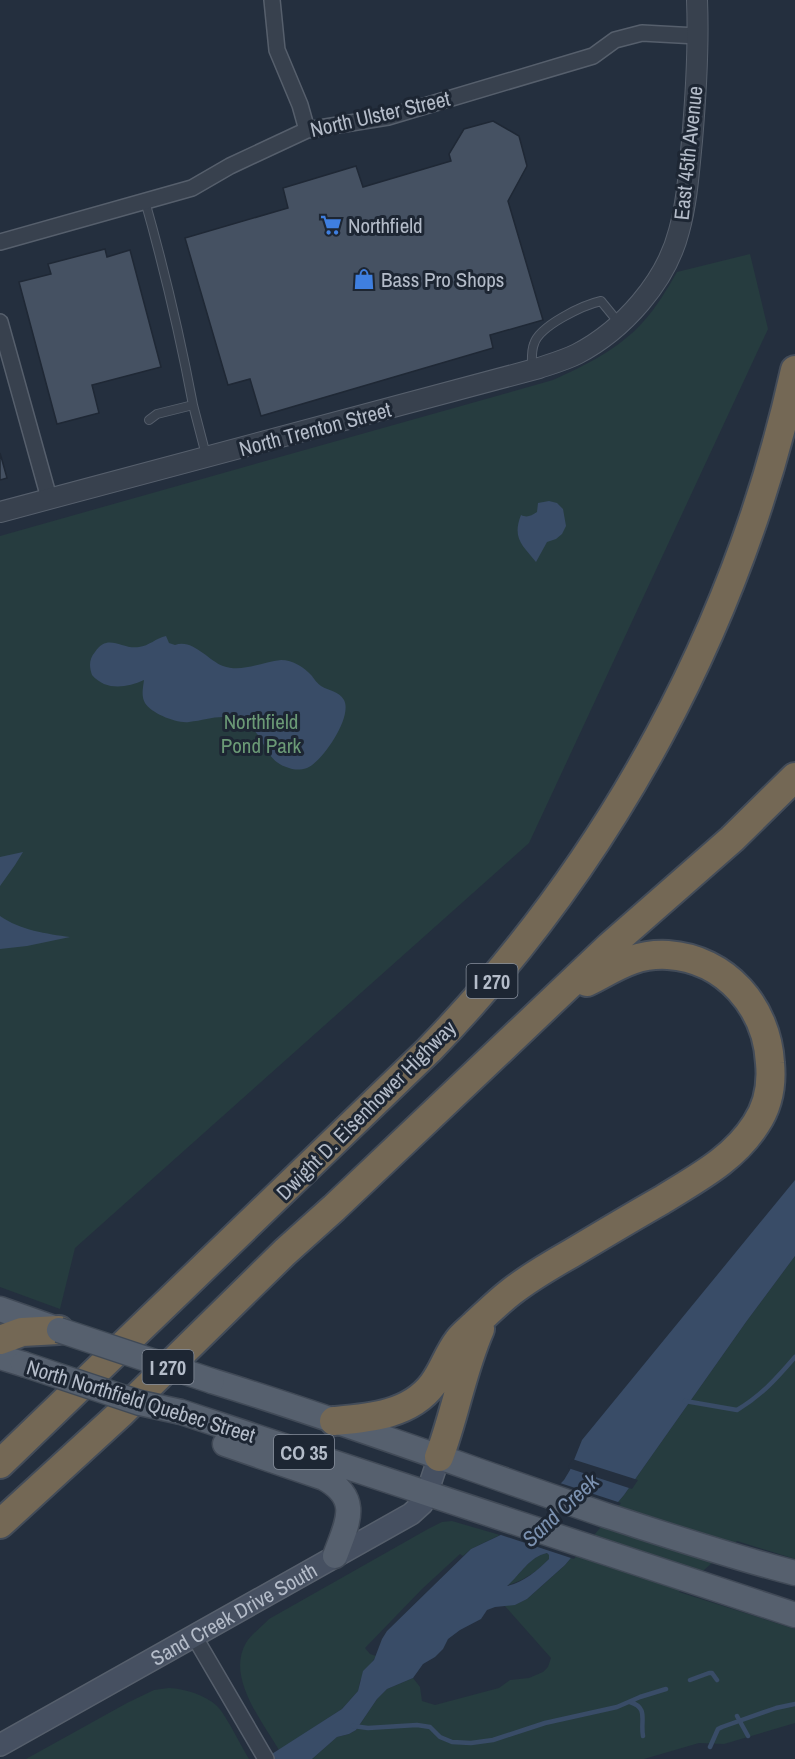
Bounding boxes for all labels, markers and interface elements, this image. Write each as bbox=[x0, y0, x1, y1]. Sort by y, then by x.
street label: North Ulster Street bbox=[307, 84, 453, 144]
street label: East 45th Avenue bbox=[667, 84, 709, 222]
place label: Northfield bbox=[348, 211, 423, 240]
supermarket icon: Northfield bbox=[319, 213, 343, 237]
place label: Bass Pro Shops bbox=[381, 265, 504, 294]
shop icon: Bass Pro Shops bbox=[352, 267, 376, 291]
street label: North Trenton Street bbox=[236, 395, 394, 463]
park label: Northfield Pond Park bbox=[221, 707, 302, 760]
road number: I 270 bbox=[466, 964, 518, 998]
street label: Dwight D. Eisenhower Highway bbox=[270, 1014, 462, 1206]
road number: I 270 bbox=[142, 1350, 194, 1384]
street label: North Northfield Quebec Street bbox=[23, 1352, 259, 1450]
road number: CO 35 bbox=[274, 1435, 334, 1469]
water label: Sand Creek bbox=[515, 1466, 606, 1553]
street label: Sand Creek Drive South bbox=[145, 1555, 322, 1672]

